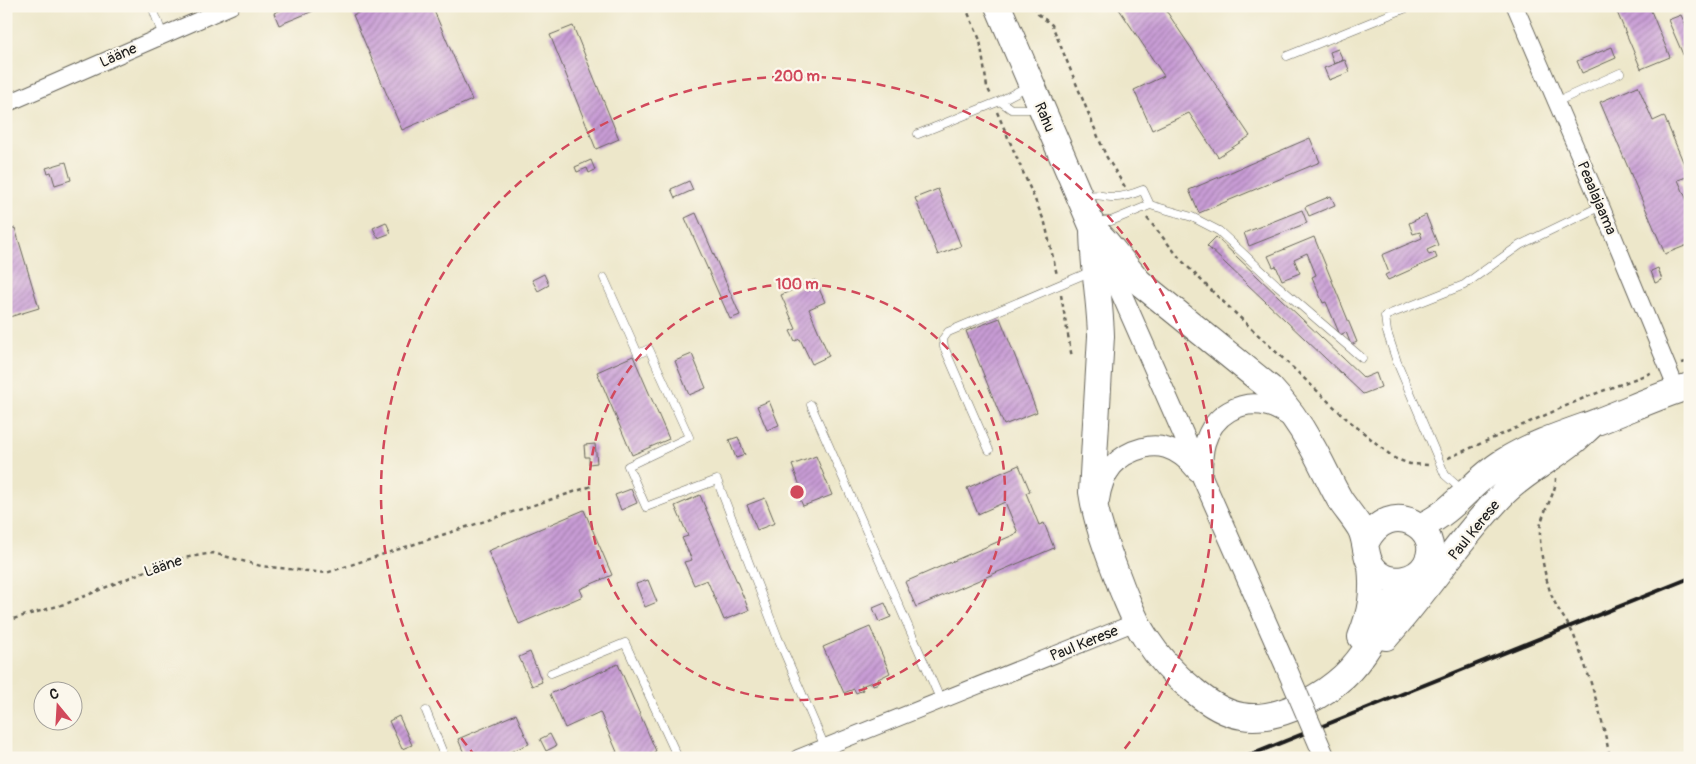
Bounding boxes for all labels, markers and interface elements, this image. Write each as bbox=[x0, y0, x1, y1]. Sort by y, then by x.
street label: Lääne bbox=[97, 39, 140, 72]
text: 200 m bbox=[774, 67, 820, 86]
street label: Rahu bbox=[1030, 100, 1059, 135]
street label: Peaalajaama bbox=[1573, 159, 1621, 238]
text: 100 m bbox=[776, 275, 818, 294]
centre of rings bbox=[788, 483, 806, 501]
street label: Paul Kerese bbox=[1444, 496, 1505, 564]
street label: Lääne bbox=[142, 551, 185, 582]
street label: Paul Kerese bbox=[1047, 621, 1122, 666]
north arrow bbox=[32, 682, 82, 732]
text: С bbox=[47, 685, 61, 704]

